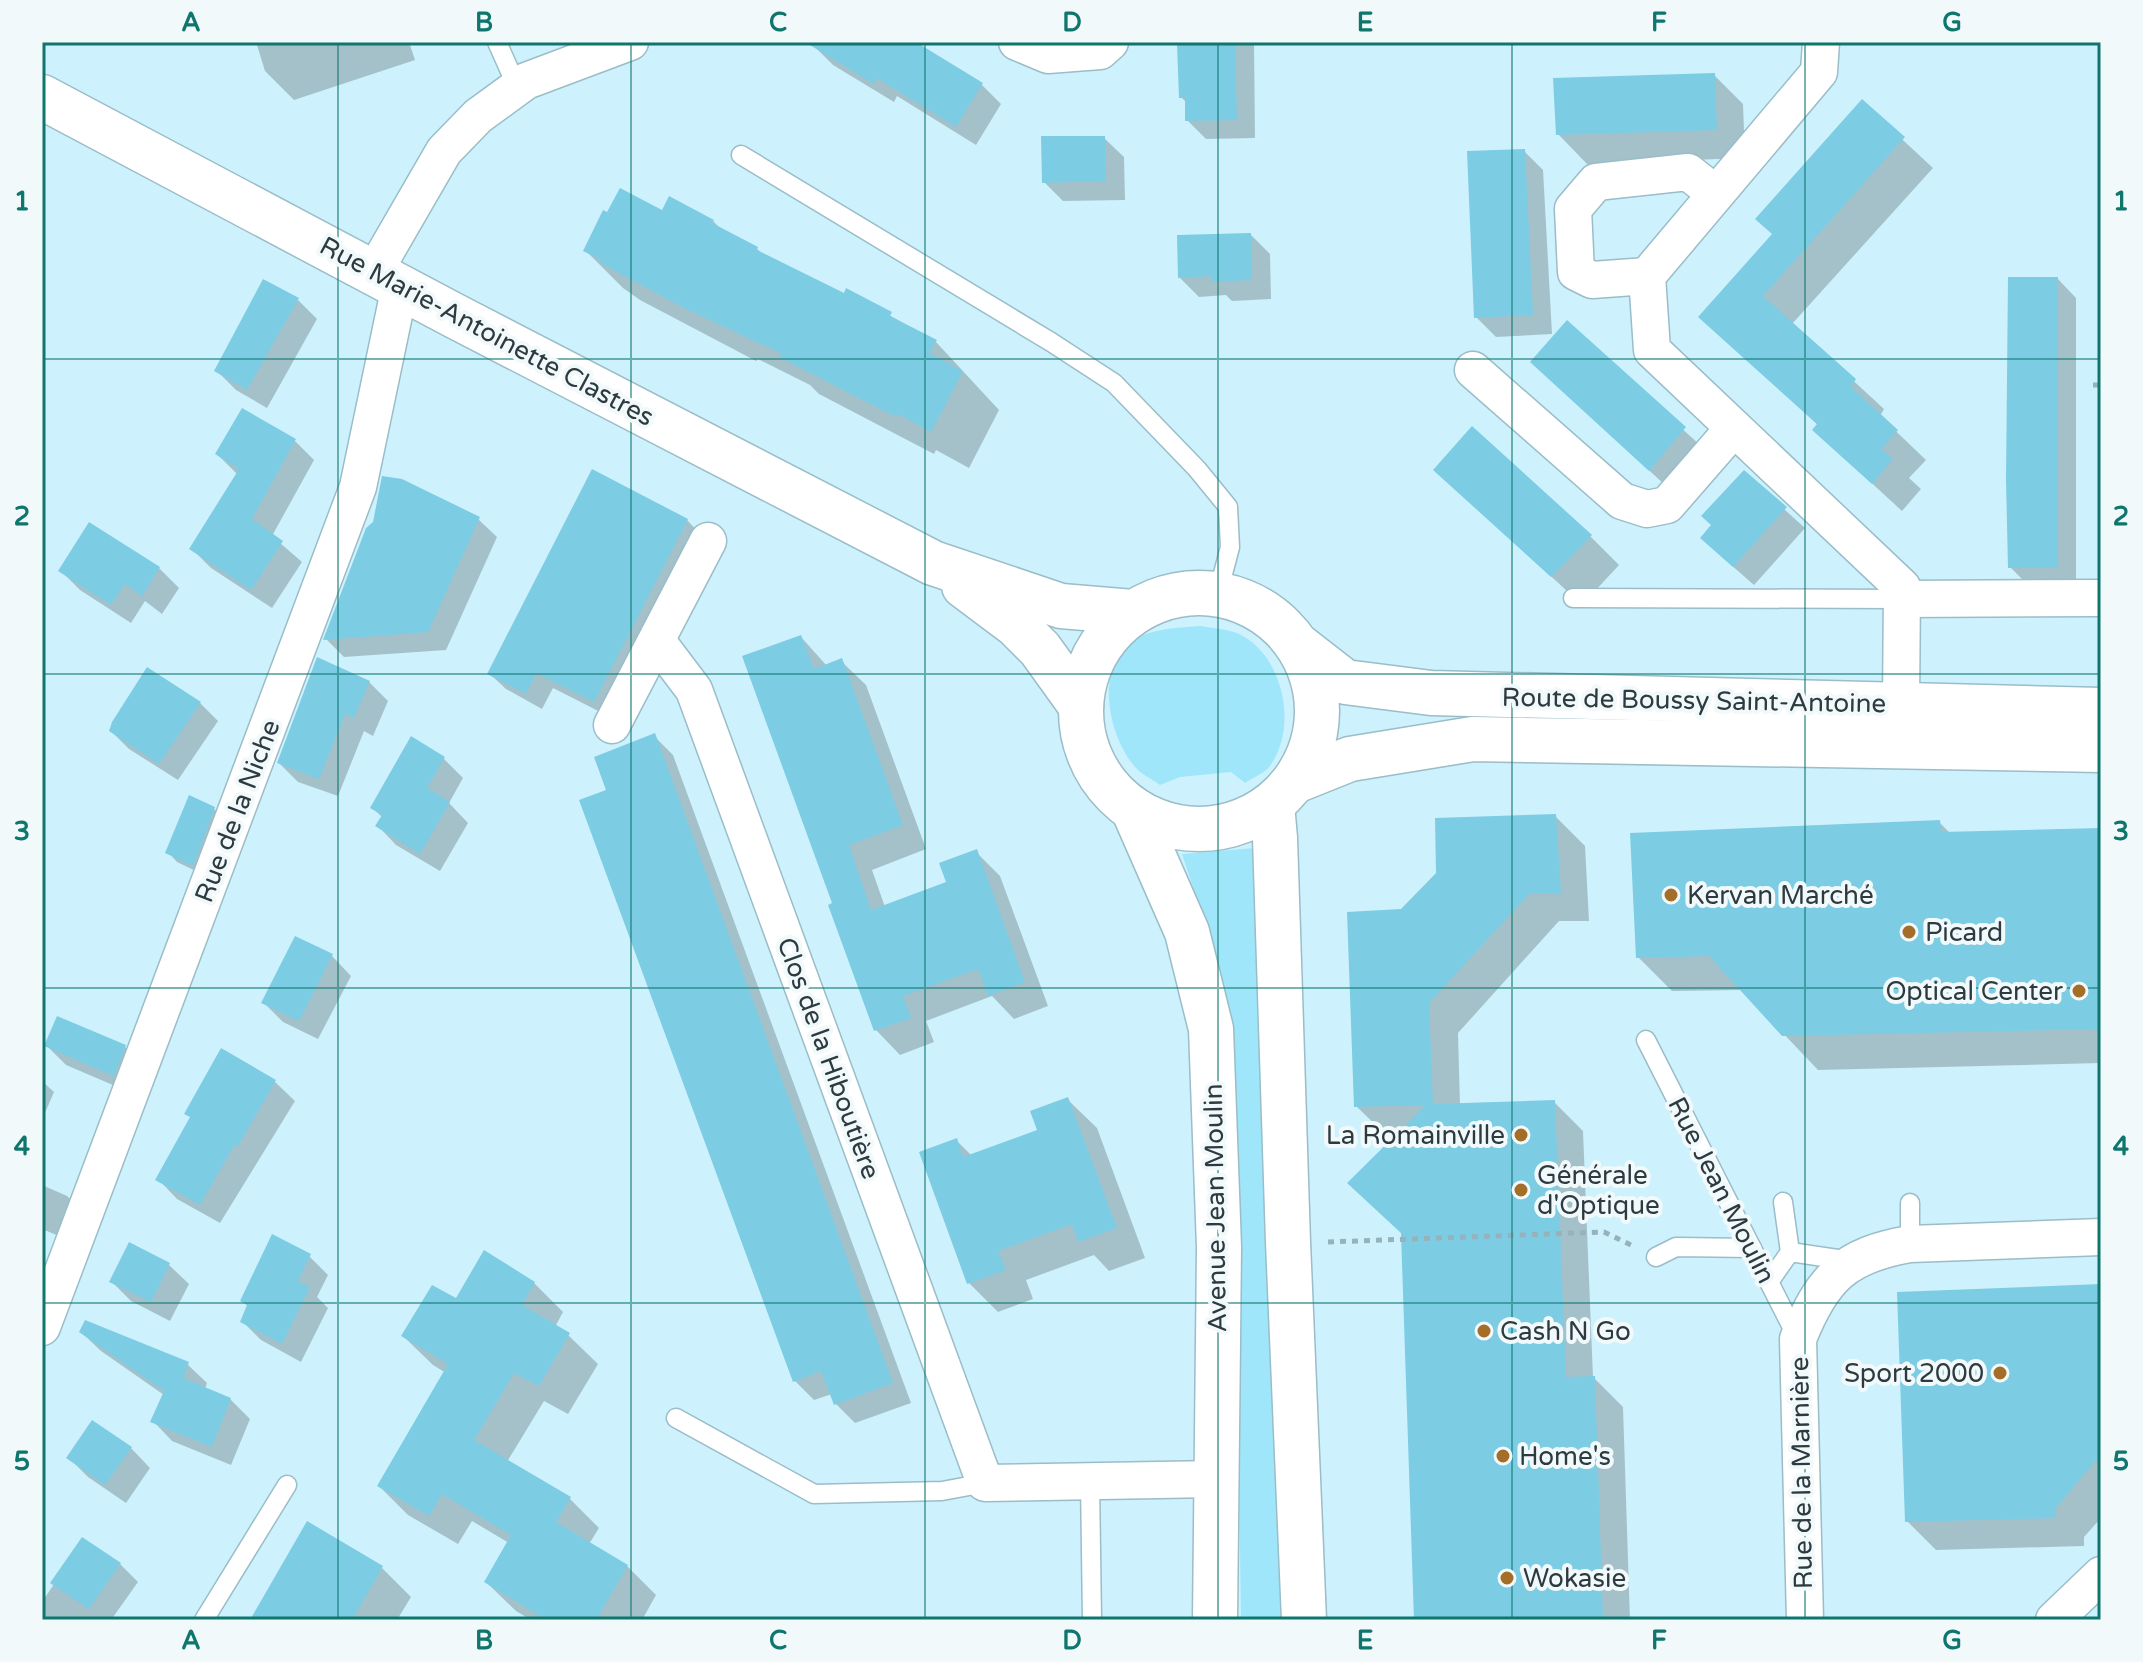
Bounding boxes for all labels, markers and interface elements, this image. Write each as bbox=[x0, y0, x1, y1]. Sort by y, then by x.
text: A bbox=[181, 7, 201, 38]
text: B bbox=[475, 7, 493, 38]
text: C bbox=[769, 7, 787, 38]
text: D bbox=[1062, 7, 1082, 38]
text: E bbox=[1357, 7, 1373, 38]
text: F bbox=[1651, 7, 1667, 38]
text: G bbox=[1942, 7, 1962, 38]
text: 1 bbox=[14, 186, 30, 217]
text: 1 bbox=[2113, 186, 2129, 217]
street label: Rue Marie-Antoinette Clastres bbox=[315, 230, 659, 433]
text: 2 bbox=[14, 501, 30, 532]
text: 2 bbox=[2113, 501, 2129, 532]
street label: Route de Boussy Saint-Antoine bbox=[1501, 682, 1886, 719]
street label: Rue de la Niche bbox=[188, 716, 287, 907]
text: 3 bbox=[14, 816, 30, 847]
text: 3 bbox=[2113, 816, 2129, 847]
place label: Kervan Marché bbox=[1687, 880, 1874, 911]
marker: Kervan Marché bbox=[1662, 886, 1680, 904]
place label: Picard bbox=[1925, 917, 2003, 948]
marker: Picard bbox=[1900, 923, 1918, 941]
street label: Clos de la Hiboutière bbox=[770, 933, 887, 1183]
place label: Optical Center bbox=[1885, 976, 2063, 1007]
marker: Optical Center bbox=[2070, 982, 2088, 1000]
street label: Avenue Jean Moulin bbox=[1198, 1083, 1233, 1333]
street label: Rue Jean Moulin bbox=[1661, 1092, 1782, 1289]
place label: La Romainville bbox=[1326, 1120, 1505, 1151]
marker: La Romainville bbox=[1512, 1126, 1530, 1144]
text: 4 bbox=[14, 1131, 30, 1162]
text: 4 bbox=[2113, 1131, 2129, 1162]
place label: Générale d'Optique bbox=[1537, 1160, 1660, 1221]
marker: Générale d'Optique bbox=[1512, 1181, 1530, 1199]
place label: Cash N Go bbox=[1500, 1316, 1631, 1347]
marker: Cash N Go bbox=[1475, 1322, 1493, 1340]
street label: Rue de la Marnière bbox=[1784, 1356, 1819, 1590]
place label: Sport 2000 bbox=[1844, 1358, 1984, 1389]
marker: Sport 2000 bbox=[1991, 1364, 2009, 1382]
place label: Home's bbox=[1519, 1441, 1611, 1472]
text: 5 bbox=[14, 1446, 30, 1477]
text: 5 bbox=[2113, 1446, 2129, 1477]
marker: Home's bbox=[1494, 1447, 1512, 1465]
place label: Wokasie bbox=[1523, 1563, 1626, 1594]
marker: Wokasie bbox=[1498, 1569, 1516, 1587]
text: A bbox=[181, 1625, 201, 1656]
text: B bbox=[475, 1625, 493, 1656]
text: C bbox=[769, 1625, 787, 1656]
text: D bbox=[1062, 1625, 1082, 1656]
text: E bbox=[1357, 1625, 1373, 1656]
text: F bbox=[1651, 1625, 1667, 1656]
text: G bbox=[1942, 1625, 1962, 1656]

